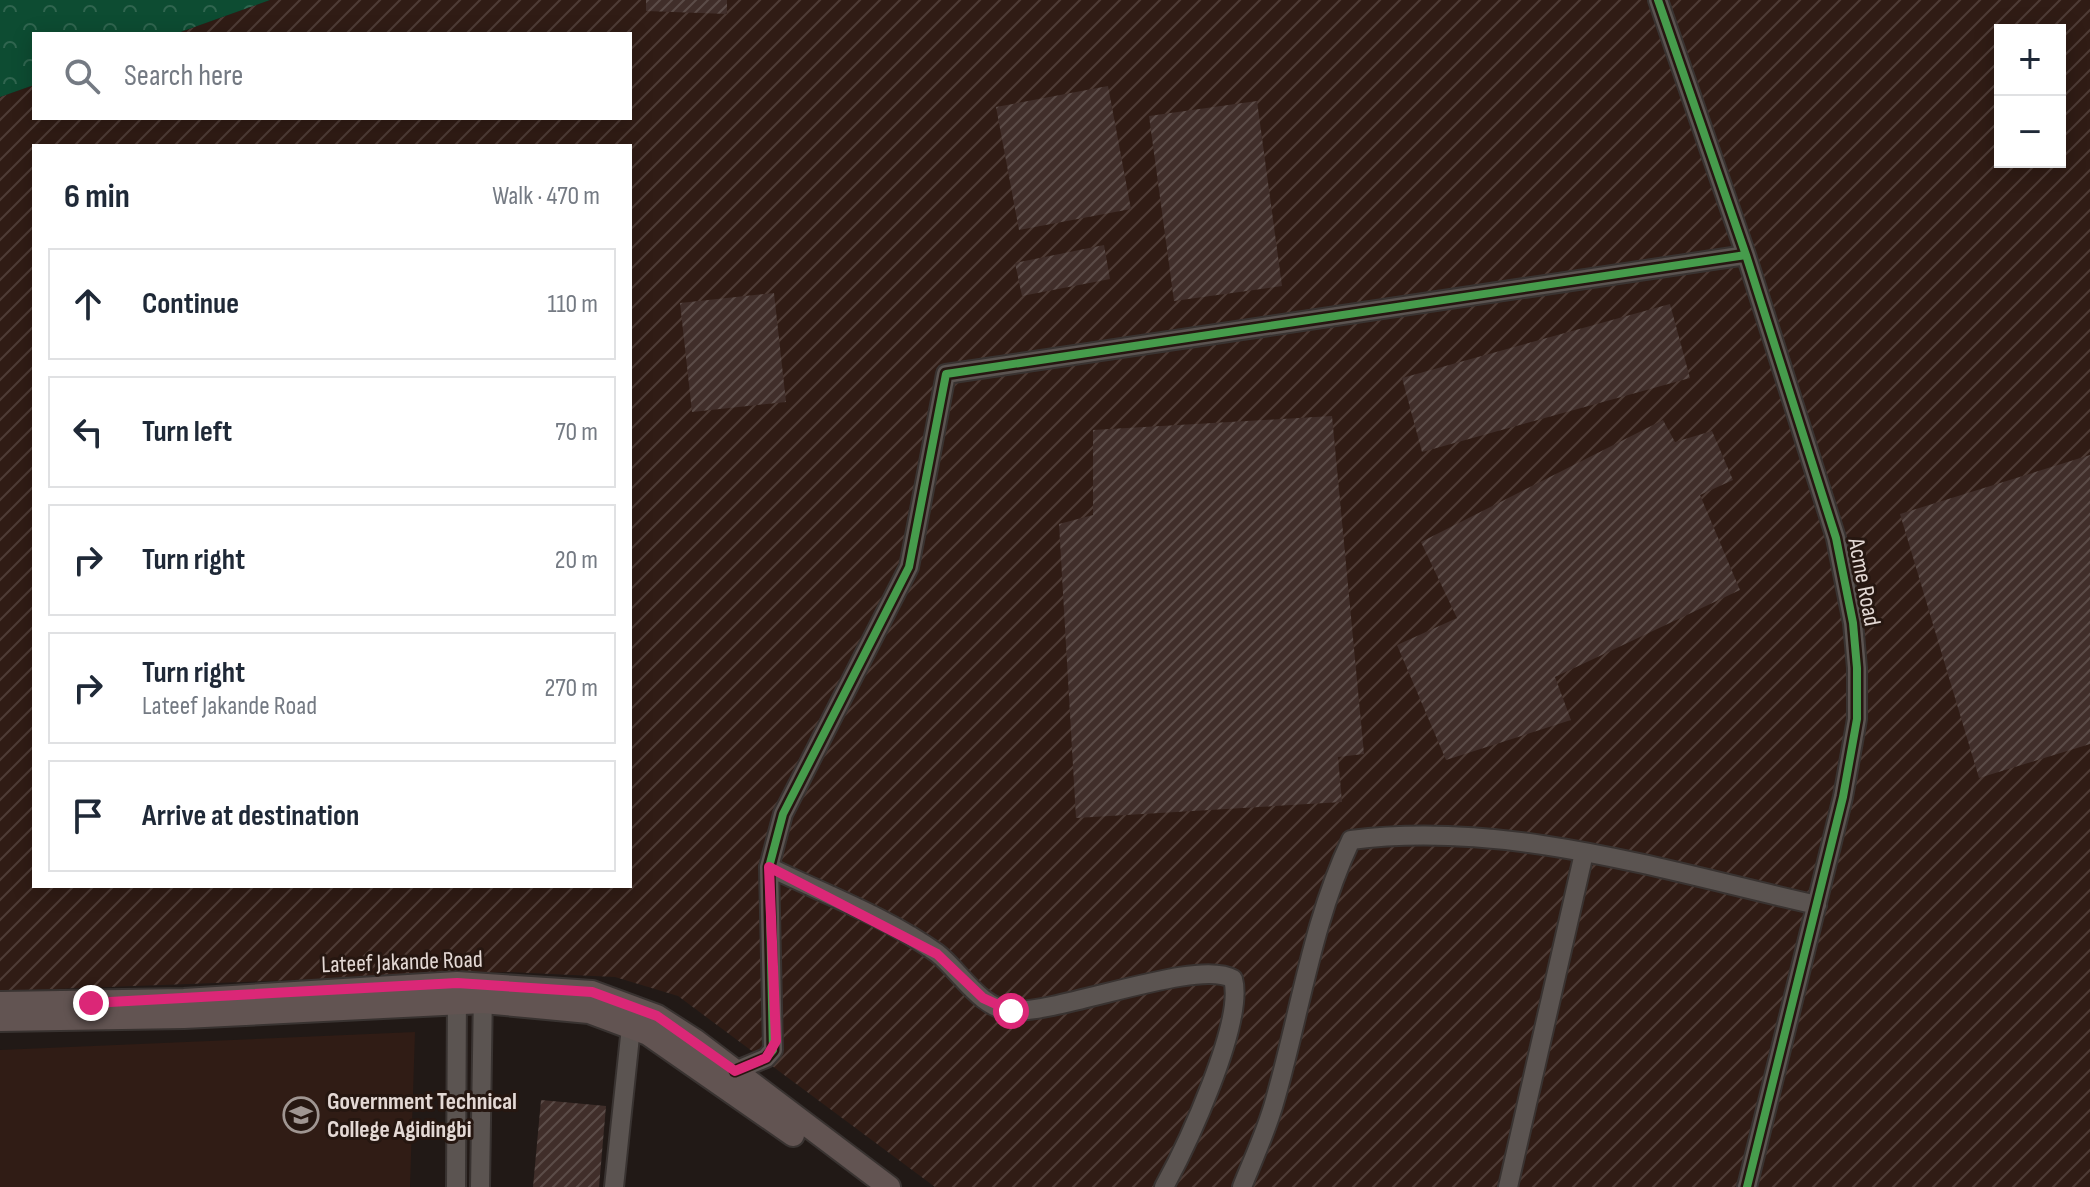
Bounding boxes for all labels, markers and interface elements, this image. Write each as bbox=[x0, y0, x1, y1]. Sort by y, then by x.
map controls bbox=[1994, 24, 2066, 168]
button: + bbox=[1994, 24, 2066, 96]
search box bbox=[32, 32, 632, 120]
icon: search bbox=[60, 54, 104, 98]
text: Search here bbox=[124, 58, 243, 94]
button: − bbox=[1994, 96, 2066, 168]
text: 6 min bbox=[64, 176, 130, 217]
text: Walk · 470 m bbox=[492, 181, 600, 212]
icon: ahead bbox=[66, 282, 110, 326]
text: Continue bbox=[142, 286, 239, 322]
text: 110 m bbox=[547, 289, 598, 320]
icon: left bbox=[66, 410, 110, 454]
text: Turn left bbox=[142, 414, 232, 450]
text: 70 m bbox=[555, 417, 598, 448]
street label: Acme Road bbox=[1841, 535, 1887, 628]
icon: right bbox=[66, 538, 110, 582]
text: Turn right bbox=[142, 542, 245, 578]
text: 20 m bbox=[555, 545, 598, 576]
text: Turn right bbox=[142, 655, 245, 691]
icon: right bbox=[66, 666, 110, 710]
text: 270 m bbox=[545, 673, 598, 704]
text: Lateef Jakande Road bbox=[142, 691, 317, 722]
icon: arrive bbox=[66, 794, 110, 838]
text: Arrive at destination bbox=[142, 798, 359, 834]
street label: Lateef Jakande Road bbox=[321, 945, 483, 979]
route end bbox=[73, 985, 109, 1021]
route start bbox=[993, 993, 1029, 1029]
place label: Government Technical College Agidingbi bbox=[327, 1087, 517, 1144]
school or university icon: Government Technical College Agidingbi bbox=[282, 1096, 320, 1134]

